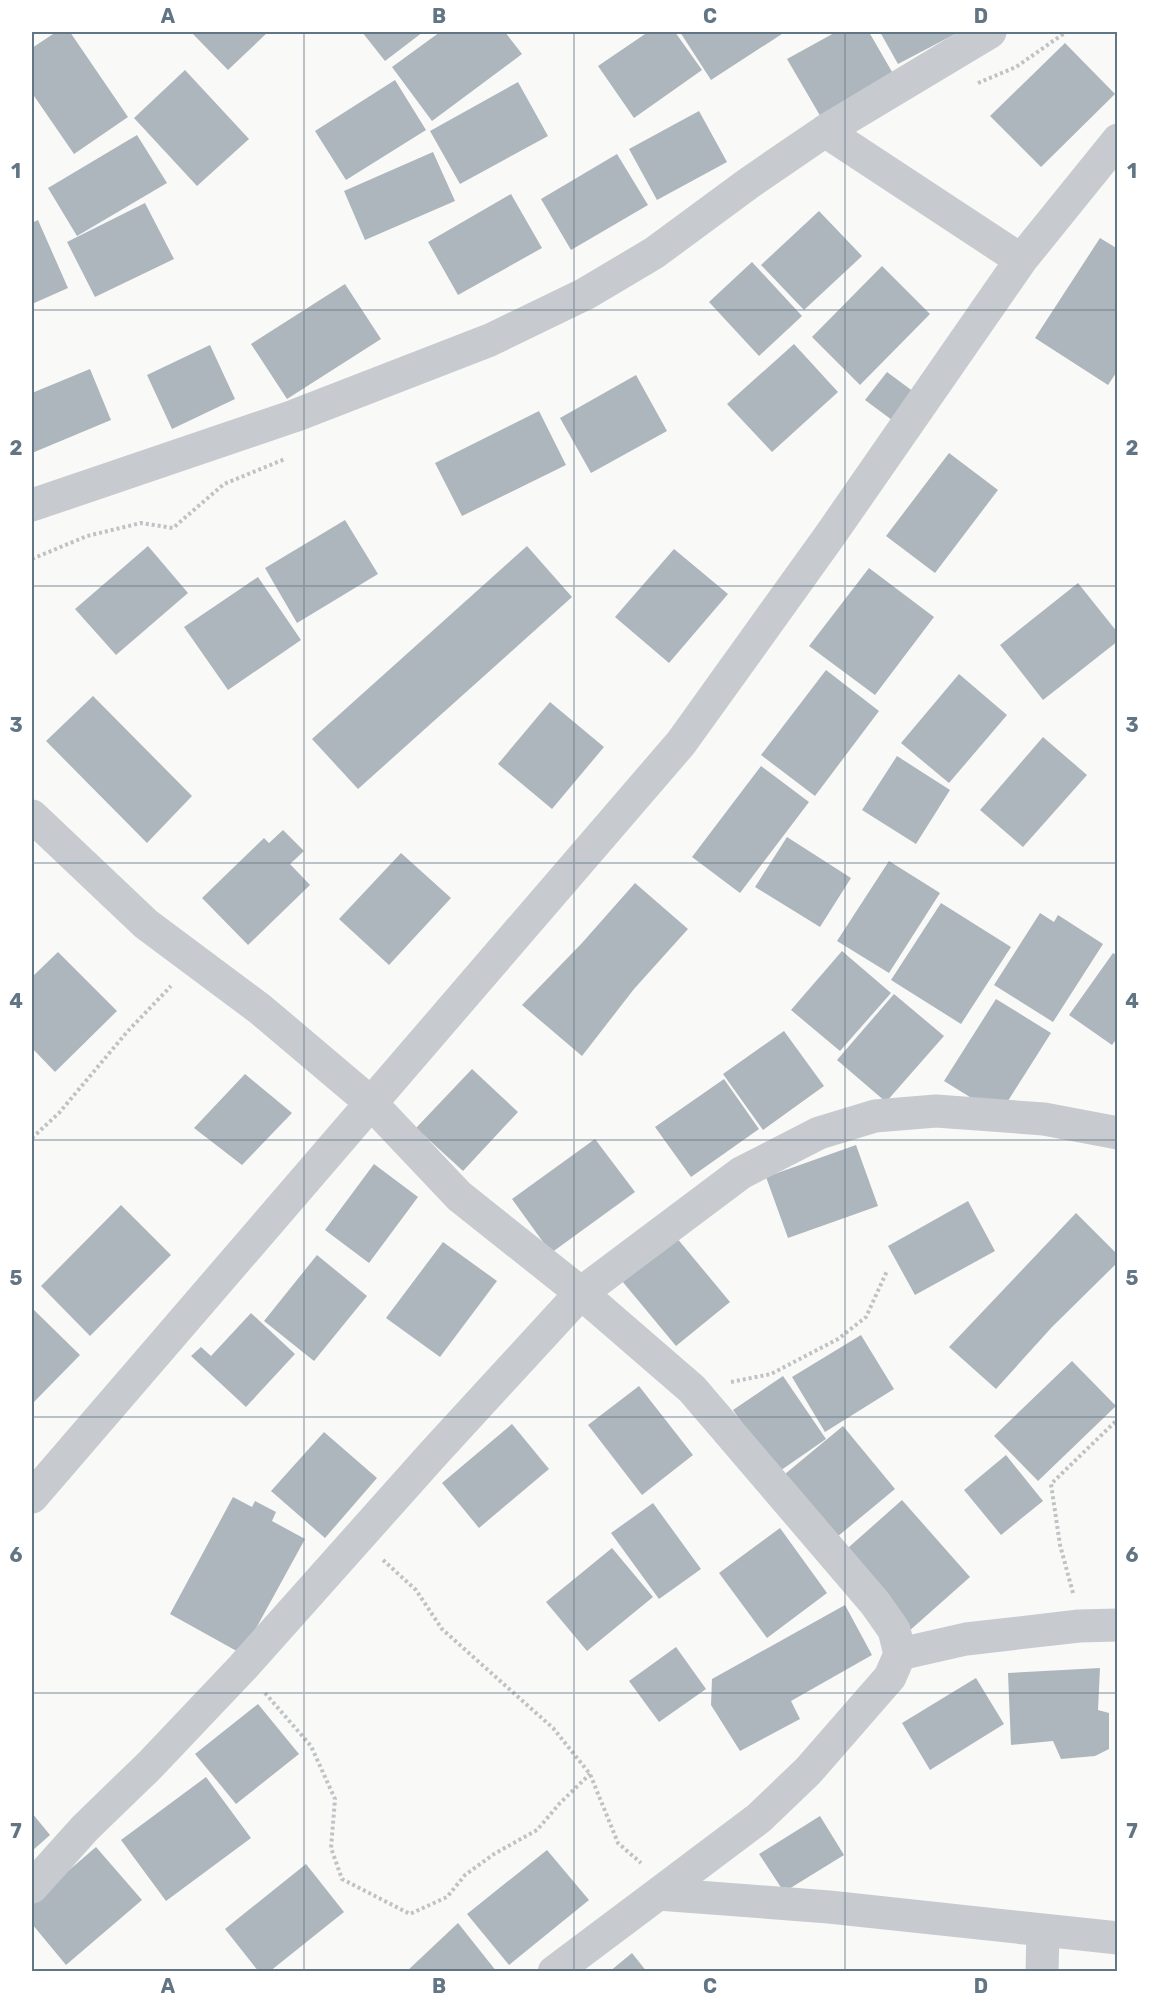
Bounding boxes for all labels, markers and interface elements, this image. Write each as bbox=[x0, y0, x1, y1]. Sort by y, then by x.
text: A bbox=[161, 4, 176, 28]
text: B bbox=[432, 4, 446, 28]
text: C bbox=[703, 4, 717, 28]
text: D bbox=[974, 4, 988, 28]
text: 1 bbox=[11, 159, 21, 183]
text: 1 bbox=[1127, 159, 1137, 183]
text: 2 bbox=[10, 436, 23, 460]
text: 2 bbox=[1126, 436, 1139, 460]
text: 3 bbox=[9, 713, 23, 737]
text: 3 bbox=[1125, 713, 1139, 737]
text: 4 bbox=[9, 989, 23, 1013]
text: 4 bbox=[1125, 989, 1139, 1013]
text: 5 bbox=[10, 1266, 23, 1290]
text: 5 bbox=[1126, 1266, 1139, 1290]
text: 6 bbox=[9, 1543, 23, 1567]
text: 6 bbox=[1125, 1543, 1139, 1567]
text: 7 bbox=[10, 1819, 22, 1843]
text: 7 bbox=[1126, 1819, 1138, 1843]
text: A bbox=[161, 1974, 176, 1998]
text: B bbox=[432, 1974, 446, 1998]
text: C bbox=[703, 1974, 717, 1998]
text: D bbox=[974, 1974, 988, 1998]

